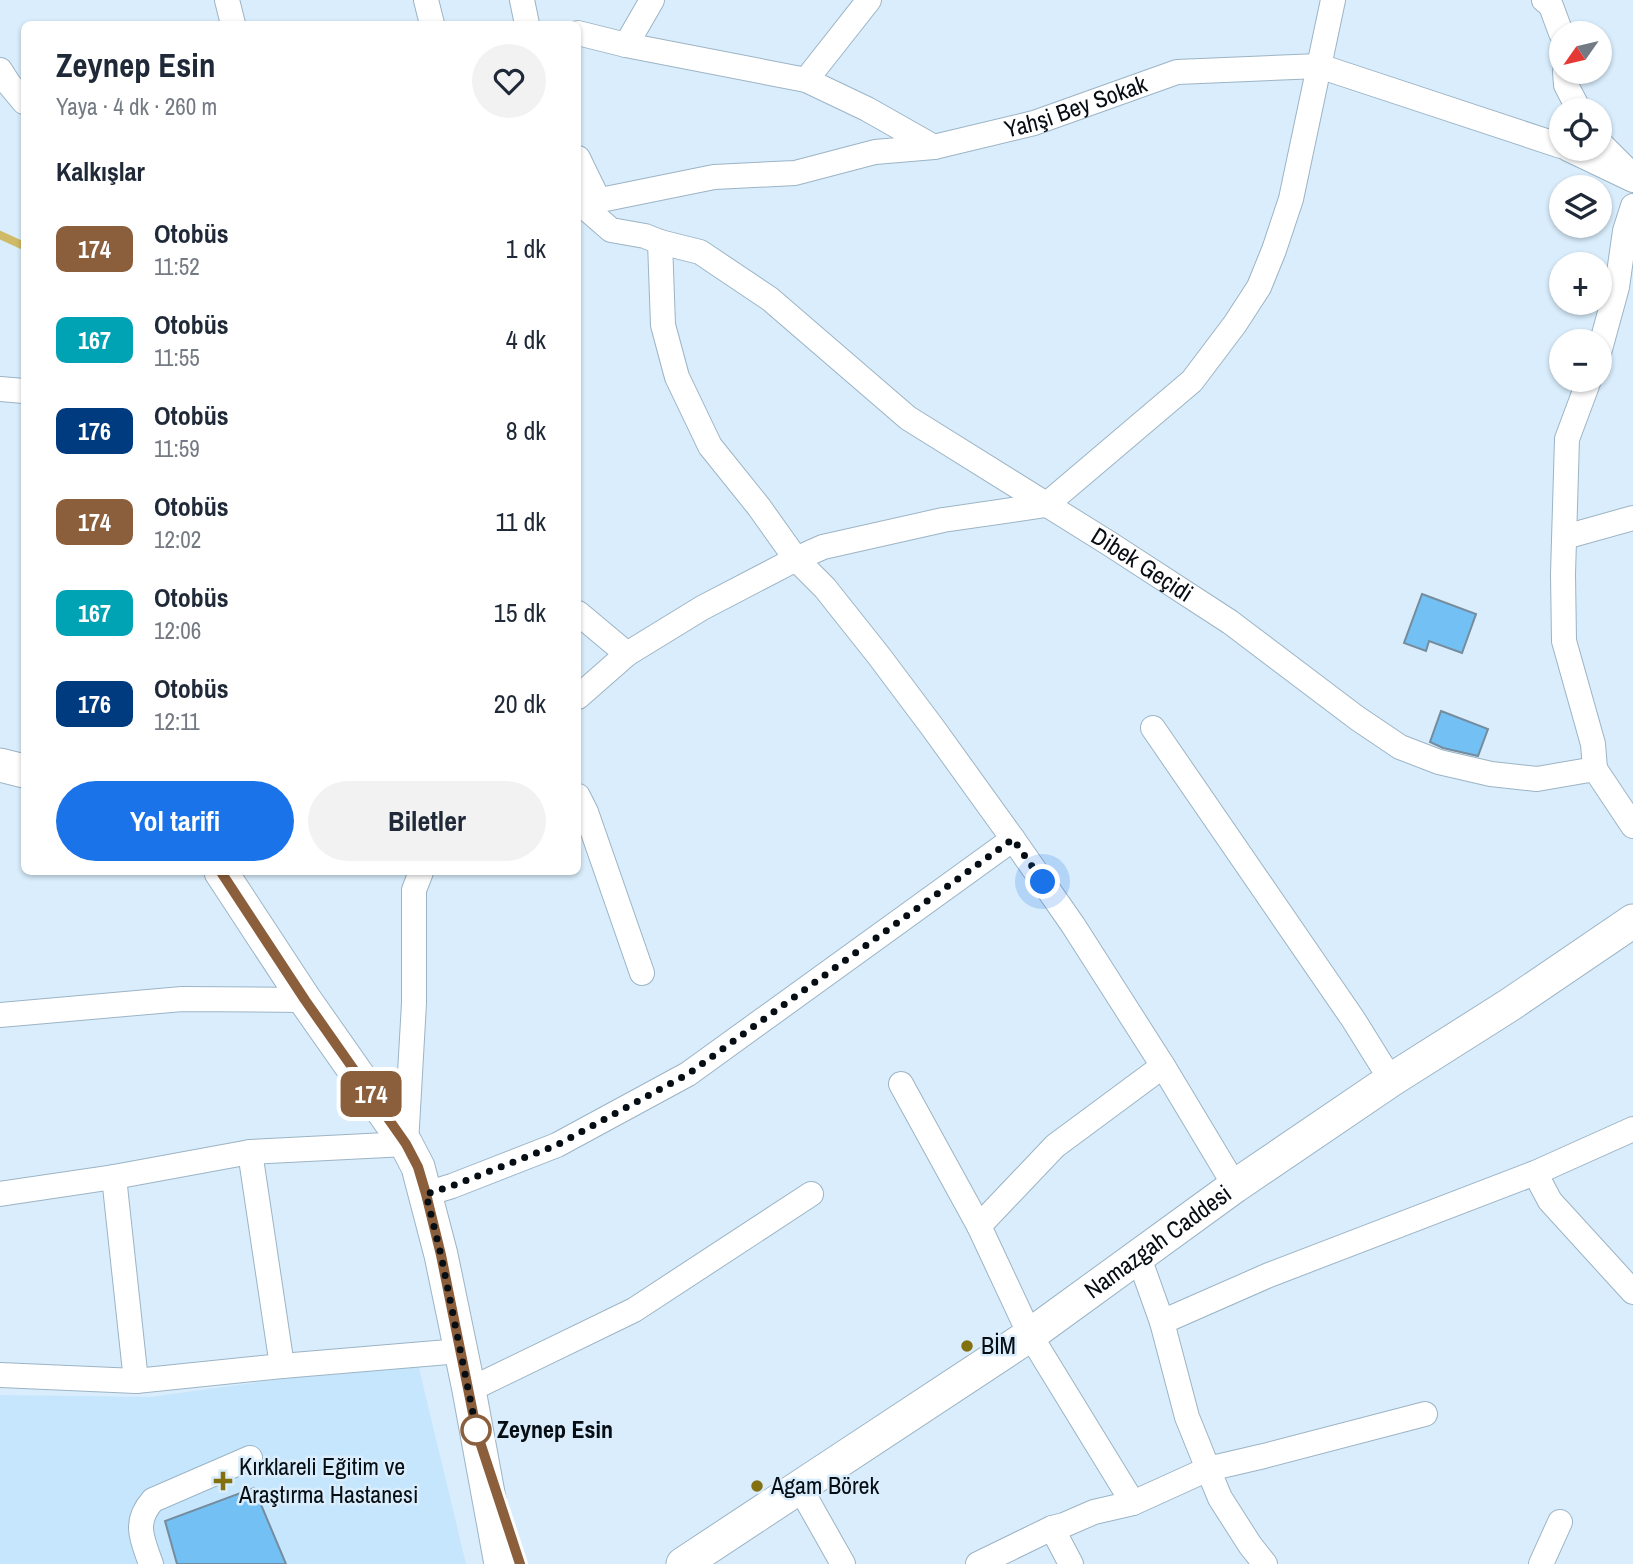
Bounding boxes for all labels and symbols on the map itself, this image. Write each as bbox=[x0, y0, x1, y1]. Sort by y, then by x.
north arrow bbox=[1549, 21, 1612, 84]
street label: Yahşi Bey Sokak bbox=[1001, 67, 1151, 145]
street label: Dibek Geçidi bbox=[1086, 519, 1199, 609]
your location bbox=[1025, 864, 1060, 899]
line badge: 174 bbox=[331, 1071, 411, 1117]
street label: Namazgah Caddesi bbox=[1078, 1177, 1237, 1305]
place label: BİM bbox=[981, 1329, 1016, 1361]
marker: BİM bbox=[959, 1338, 975, 1354]
place label: Zeynep Esin bbox=[497, 1413, 613, 1445]
marker: Zeynep Esin bbox=[461, 1415, 491, 1445]
place label: Kırklareli Eğitim ve Araştırma Hastanesi bbox=[238, 1450, 418, 1510]
place label: Agam Börek bbox=[770, 1469, 879, 1501]
marker: Kırklareli Eğitim ve Araştırma Hastanesi bbox=[213, 1471, 233, 1491]
marker: Agam Börek bbox=[749, 1478, 765, 1494]

